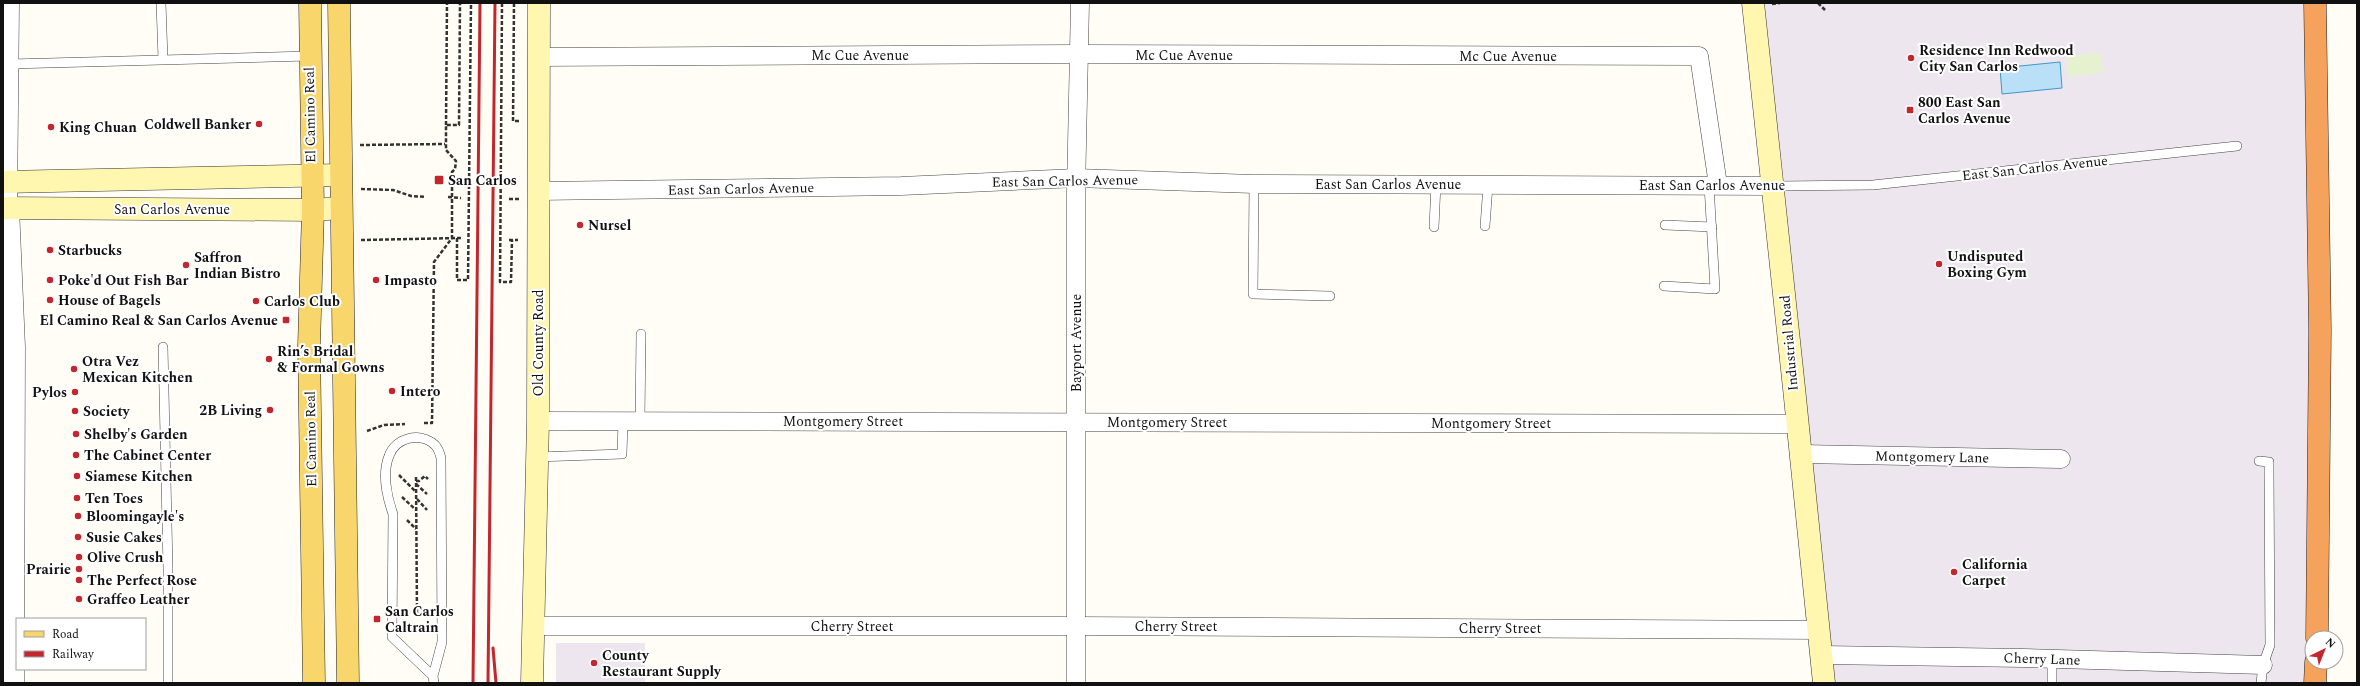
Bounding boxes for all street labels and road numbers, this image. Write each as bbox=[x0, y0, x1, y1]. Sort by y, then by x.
street label: Mc Cue Avenue bbox=[811, 45, 909, 66]
street label: Mc Cue Avenue bbox=[1135, 45, 1233, 66]
street label: Mc Cue Avenue bbox=[1459, 46, 1557, 67]
street label: El Camino Real bbox=[299, 67, 321, 163]
street label: East San Carlos Avenue bbox=[1961, 150, 2109, 186]
street label: East San Carlos Avenue bbox=[992, 169, 1139, 193]
street label: East San Carlos Avenue bbox=[1315, 174, 1461, 195]
street label: East San Carlos Avenue bbox=[1639, 175, 1785, 196]
street label: East San Carlos Avenue bbox=[668, 177, 815, 201]
street label: San Carlos Avenue bbox=[114, 199, 230, 220]
street label: Old County Road bbox=[528, 289, 549, 397]
street label: Bayport Avenue bbox=[1066, 294, 1087, 392]
street label: Industrial Road bbox=[1774, 294, 1804, 392]
street label: El Camino Real bbox=[300, 391, 322, 487]
street label: Montgomery Street bbox=[783, 411, 903, 432]
street label: Montgomery Street bbox=[1107, 412, 1227, 433]
street label: Montgomery Street bbox=[1431, 413, 1551, 434]
street label: Montgomery Lane bbox=[1875, 446, 1990, 469]
street label: Cherry Street bbox=[810, 616, 894, 637]
street label: Cherry Street bbox=[1134, 616, 1218, 637]
street label: Cherry Street bbox=[1458, 618, 1542, 639]
street label: Cherry Lane bbox=[2003, 647, 2081, 671]

